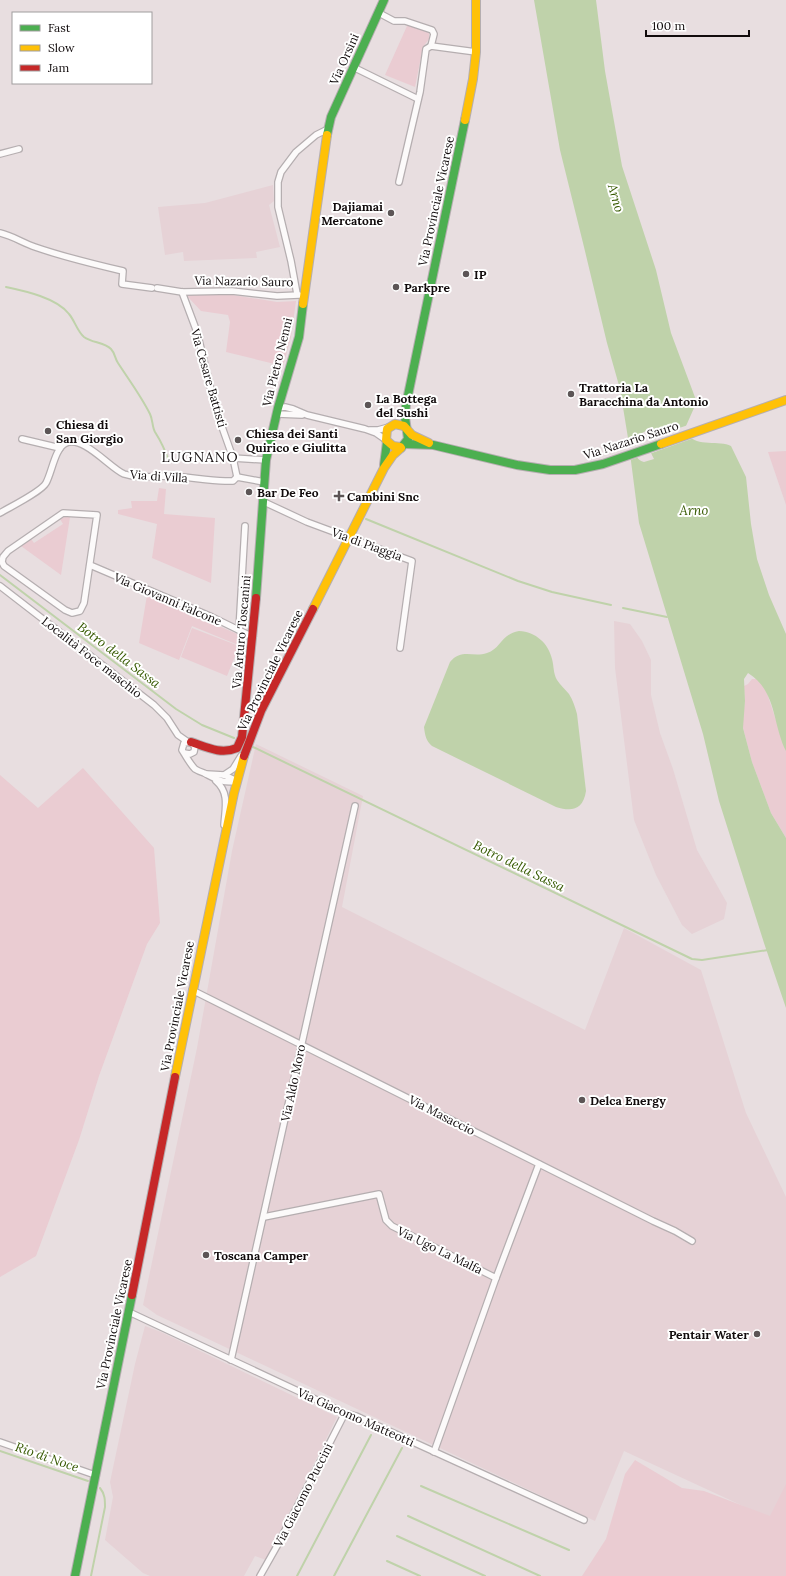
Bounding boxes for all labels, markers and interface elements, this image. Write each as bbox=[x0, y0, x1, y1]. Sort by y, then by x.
legend bbox=[12, 12, 152, 84]
scale bar bbox=[646, 12, 749, 38]
text: 100 m bbox=[652, 18, 685, 33]
text: Fast bbox=[48, 20, 71, 35]
street label: Via Orsini bbox=[326, 31, 362, 88]
text: Slow bbox=[48, 40, 75, 55]
text: Jam bbox=[47, 60, 69, 75]
street label: Via Provinciale Vicarese bbox=[415, 134, 457, 268]
water label: Arno bbox=[604, 181, 628, 214]
place label: Dajiamai Mercatone bbox=[321, 199, 384, 228]
marker: Dajiamai Mercatone bbox=[386, 208, 396, 218]
place label: IP bbox=[474, 267, 487, 282]
marker: IP bbox=[461, 269, 471, 279]
street label: Via Nazario Sauro bbox=[193, 273, 294, 289]
place label: Parkpre bbox=[404, 280, 450, 295]
marker: Parkpre bbox=[391, 282, 401, 292]
street label: Via Pietro Nenni bbox=[258, 316, 295, 409]
street label: Via Cesare Battisti bbox=[187, 326, 230, 429]
place label: Trattoria La Baracchina da Antonio bbox=[579, 380, 709, 409]
marker: Trattoria La Baracchina da Antonio bbox=[566, 389, 576, 399]
place label: La Bottega del Sushi bbox=[376, 391, 437, 420]
marker: La Bottega del Sushi bbox=[363, 400, 373, 410]
place label: Chiesa di San Giorgio bbox=[56, 417, 123, 446]
street label: Via Nazario Sauro bbox=[581, 418, 680, 463]
marker: Chiesa di San Giorgio bbox=[43, 426, 53, 436]
place label: Chiesa dei Santi Quirico e Giulitta bbox=[246, 426, 347, 455]
marker: Chiesa dei Santi Quirico e Giulitta bbox=[233, 435, 243, 445]
district label: LUGNANO bbox=[161, 448, 239, 466]
street label: Via di Villa bbox=[129, 466, 188, 485]
place label: Bar De Feo bbox=[257, 485, 319, 500]
marker: Bar De Feo bbox=[244, 487, 254, 497]
place label: Cambini Snc bbox=[347, 489, 420, 504]
marker: Cambini Snc bbox=[334, 491, 344, 501]
water label: Arno bbox=[679, 502, 709, 519]
street label: Via di Piaggia bbox=[329, 524, 404, 564]
street label: Via Giovanni Falcone bbox=[111, 569, 225, 629]
street label: Via Arturo Toscanini bbox=[228, 575, 253, 690]
street label: Via Provinciale Vicarese bbox=[234, 607, 306, 734]
street label: Località Foce maschio bbox=[39, 613, 145, 701]
water label: Botro della Sassa bbox=[74, 618, 165, 692]
water label: Botro della Sassa bbox=[471, 837, 568, 896]
street label: Via Provinciale Vicarese bbox=[157, 939, 197, 1073]
street label: Via Aldo Moro bbox=[277, 1043, 309, 1124]
street label: Via Masaccio bbox=[405, 1091, 478, 1138]
place label: Delca Energy bbox=[590, 1093, 666, 1108]
marker: Delca Energy bbox=[577, 1095, 587, 1105]
street label: Via Ugo La Malfa bbox=[394, 1222, 485, 1277]
place label: Toscana Camper bbox=[214, 1248, 309, 1263]
marker: Toscana Camper bbox=[201, 1250, 211, 1260]
street label: Via Provinciale Vicarese bbox=[93, 1257, 135, 1391]
place label: Pentair Water bbox=[669, 1327, 749, 1342]
marker: Pentair Water bbox=[752, 1329, 762, 1339]
street label: Via Giacomo Matteotti bbox=[294, 1384, 417, 1449]
water label: Rio di Noce bbox=[13, 1438, 81, 1476]
street label: Via Giacomo Puccini bbox=[270, 1441, 336, 1550]

